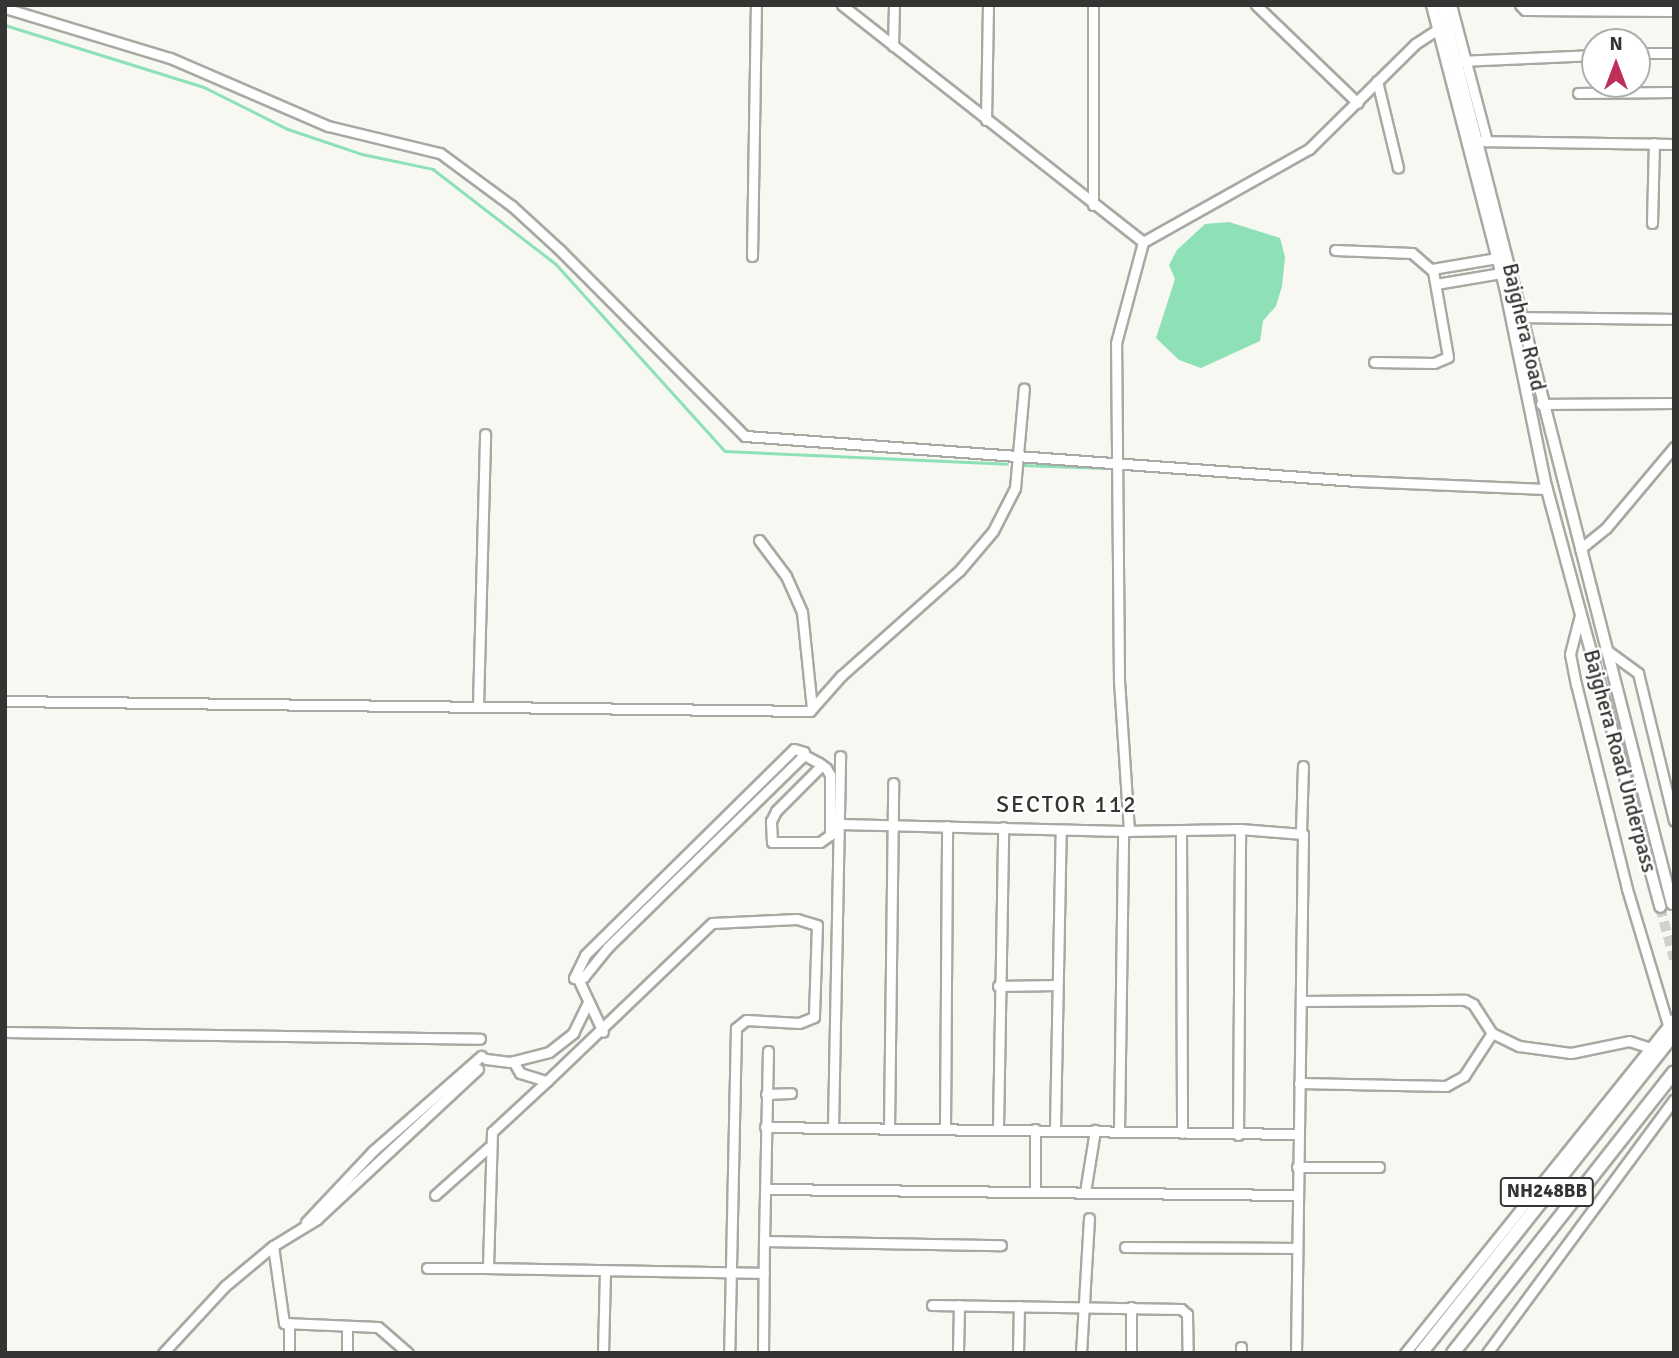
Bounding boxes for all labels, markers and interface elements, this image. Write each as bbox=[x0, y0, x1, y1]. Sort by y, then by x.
north arrow bbox=[1581, 28, 1651, 98]
text: N bbox=[1609, 32, 1623, 56]
street label: Bajghera Road bbox=[1497, 261, 1551, 393]
street label: Bajghera Road Underpass bbox=[1578, 647, 1662, 875]
district label: SECTOR 112 bbox=[998, 791, 1136, 819]
road number: NH248BB bbox=[1500, 1176, 1594, 1208]

